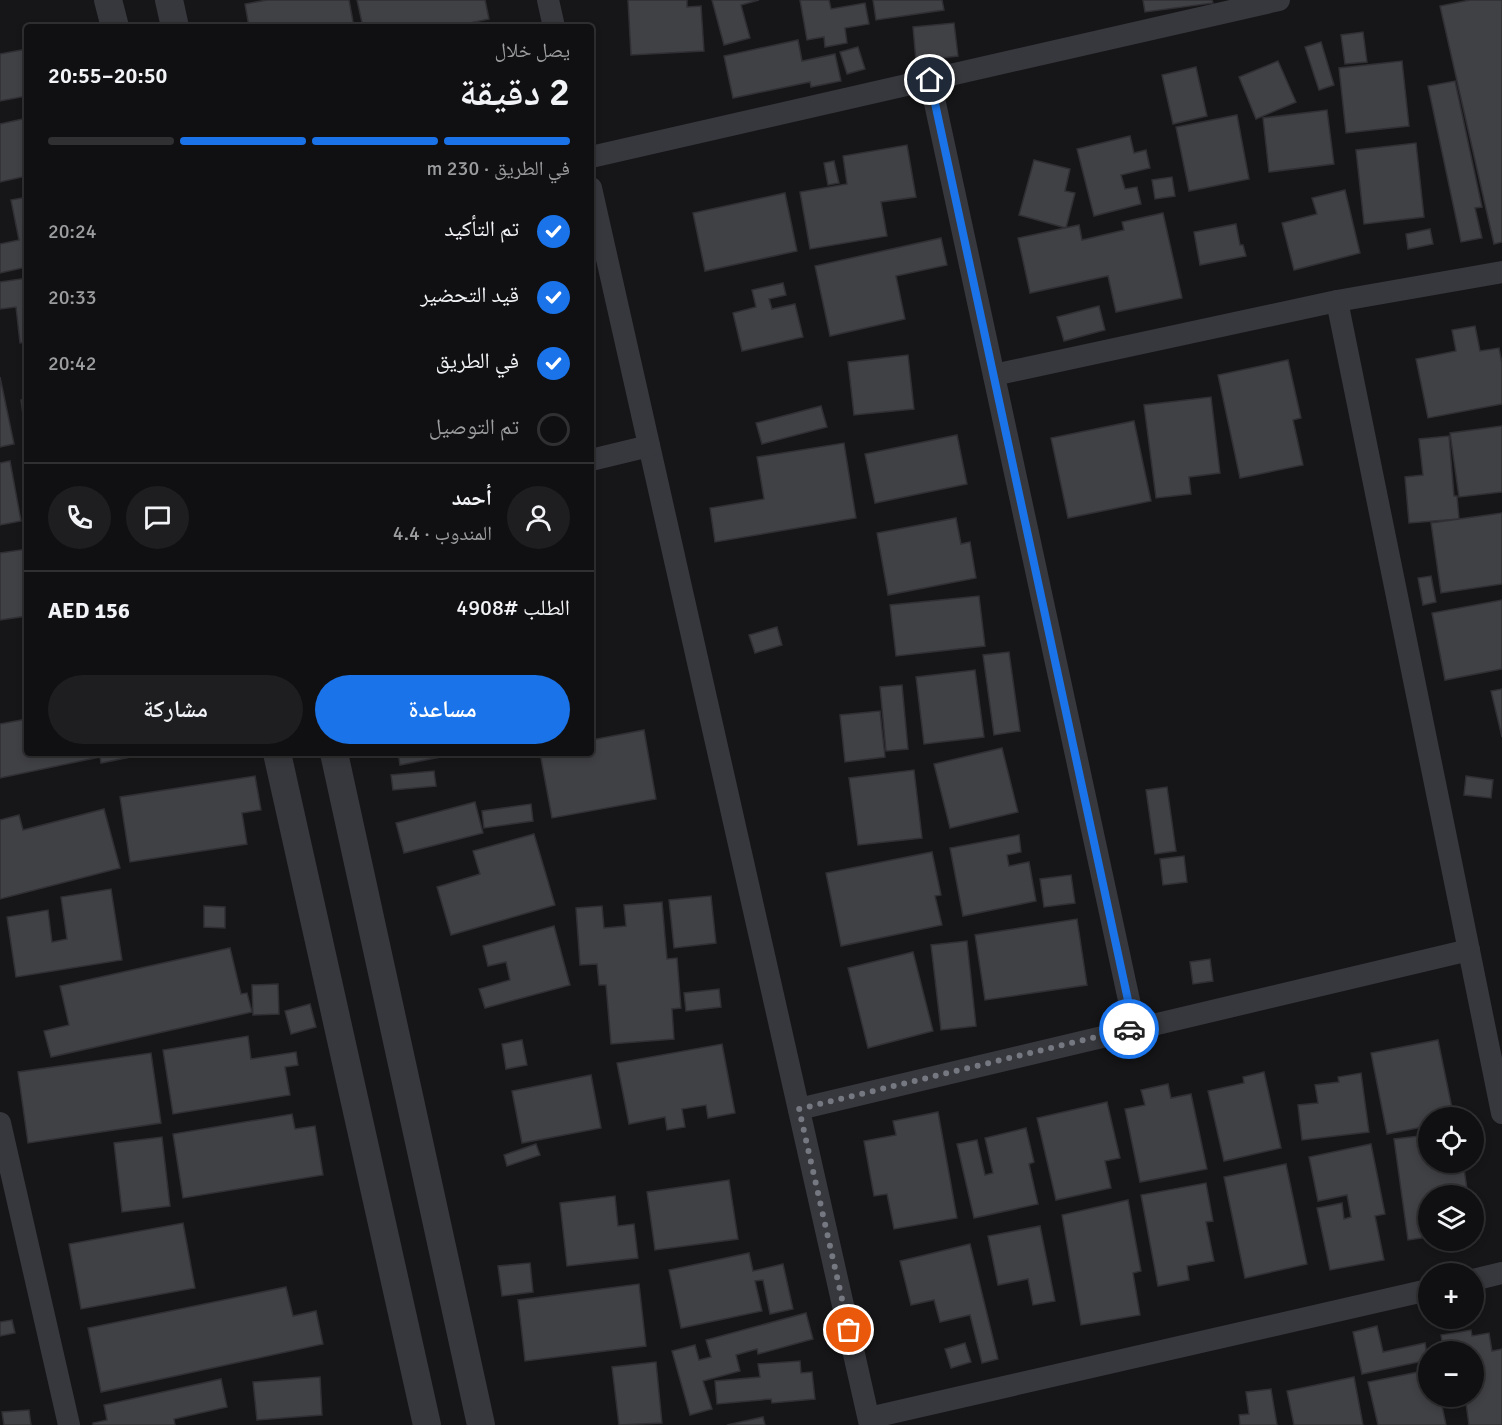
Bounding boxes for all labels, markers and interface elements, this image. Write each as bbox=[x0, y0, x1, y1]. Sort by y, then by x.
text: يصل خلال bbox=[495, 38, 570, 63]
pin bbox=[904, 54, 955, 105]
text: 20:50–20:55 bbox=[48, 62, 167, 89]
icon: home bbox=[913, 63, 946, 96]
text: 2 دقيقة bbox=[459, 68, 570, 116]
text: في الطريق · 230 m bbox=[426, 156, 570, 181]
text: تم التأكيد bbox=[444, 215, 519, 242]
icon: check bbox=[537, 215, 570, 248]
text: 20:24 bbox=[48, 219, 97, 244]
text: قيد التحضير bbox=[420, 281, 519, 308]
icon: check bbox=[537, 281, 570, 314]
text: 20:33 bbox=[48, 285, 97, 310]
text: في الطريق bbox=[436, 347, 519, 374]
icon: check bbox=[537, 347, 570, 380]
text: 20:42 bbox=[48, 351, 97, 376]
text: تم التوصيل bbox=[429, 413, 519, 440]
text: أحمد bbox=[452, 484, 492, 511]
button: phone bbox=[48, 486, 111, 549]
button: chat bbox=[126, 486, 189, 549]
button: person bbox=[507, 486, 570, 549]
text: المندوب · 4.4 bbox=[393, 521, 492, 546]
text: الطلب #4908 bbox=[456, 594, 570, 621]
text: AED 156 bbox=[48, 597, 130, 624]
button: مشاركة bbox=[48, 675, 303, 744]
button: مساعدة bbox=[315, 675, 570, 744]
courier bbox=[1099, 999, 1159, 1059]
icon: car bbox=[1113, 1013, 1146, 1046]
map controls bbox=[1418, 1107, 1484, 1407]
button: locate bbox=[1418, 1107, 1484, 1173]
button: layers bbox=[1418, 1185, 1484, 1251]
button: + bbox=[1418, 1263, 1484, 1329]
pin bbox=[823, 1304, 874, 1355]
icon: bag bbox=[832, 1313, 865, 1346]
button: − bbox=[1418, 1341, 1484, 1407]

